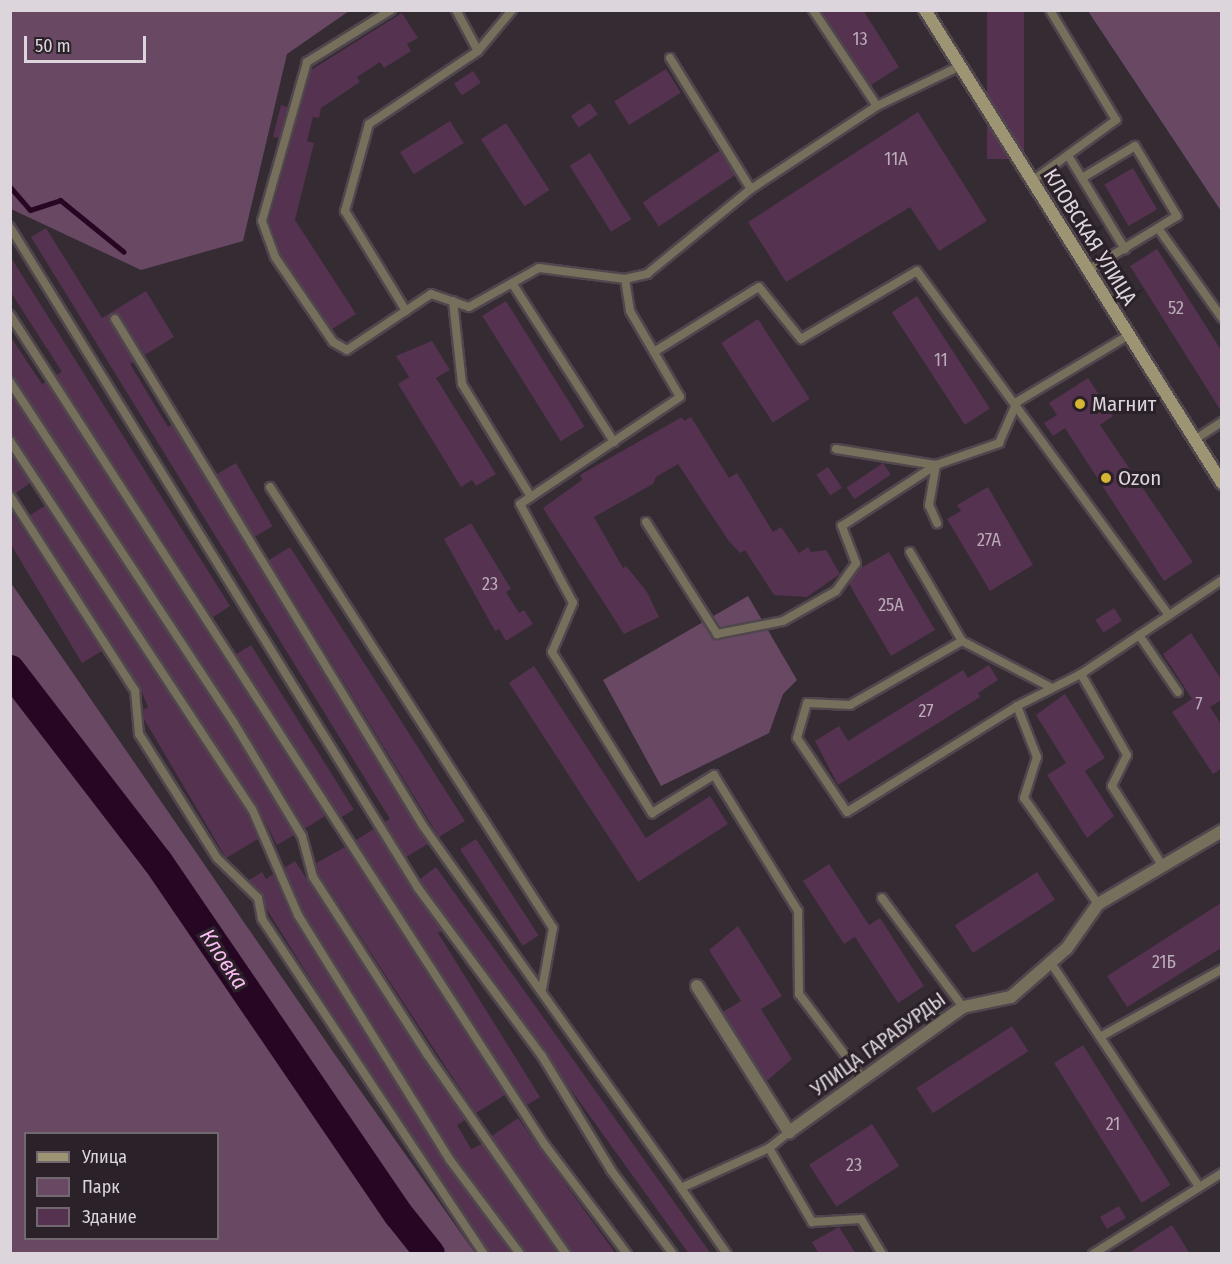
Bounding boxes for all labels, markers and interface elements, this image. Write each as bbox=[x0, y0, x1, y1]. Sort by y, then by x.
scale bar bbox=[27, 24, 148, 62]
house number: 13 bbox=[852, 28, 868, 50]
text: 50 m bbox=[35, 35, 71, 57]
house number: 11А bbox=[884, 148, 908, 170]
street label: КЛОВСКАЯ УЛИЦА bbox=[1038, 164, 1142, 310]
house number: 52 bbox=[1168, 297, 1184, 319]
house number: 11 bbox=[934, 349, 948, 371]
place label: Магнит bbox=[1092, 391, 1156, 417]
marker: Магнит bbox=[1073, 397, 1087, 411]
place label: Ozon bbox=[1118, 465, 1161, 491]
marker: Ozon bbox=[1099, 471, 1113, 485]
house number: 27А bbox=[977, 529, 1001, 551]
house number: 23 bbox=[482, 573, 498, 595]
house number: 25А bbox=[878, 594, 904, 616]
house number: 7 bbox=[1195, 693, 1203, 715]
house number: 27 bbox=[918, 700, 934, 722]
water label: Кловка bbox=[194, 924, 254, 994]
house number: 21Б bbox=[1152, 951, 1176, 973]
street label: УЛИЦА ГАРАБУРДЫ bbox=[806, 987, 950, 1101]
house number: 21 bbox=[1106, 1113, 1120, 1135]
legend bbox=[24, 1132, 219, 1240]
text: Улица bbox=[82, 1146, 127, 1168]
house number: 23 bbox=[846, 1154, 862, 1176]
text: Парк bbox=[82, 1176, 120, 1198]
text: Здание bbox=[82, 1206, 137, 1228]

